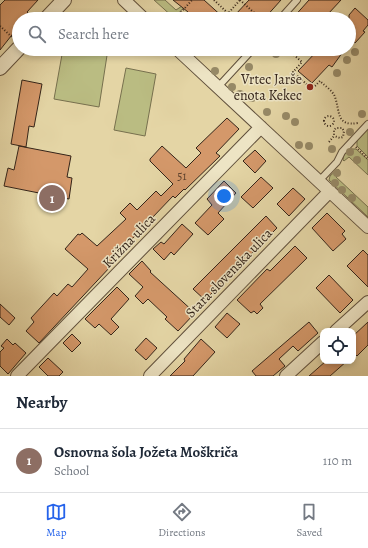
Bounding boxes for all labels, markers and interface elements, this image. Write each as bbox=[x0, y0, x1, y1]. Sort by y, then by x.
search box bbox=[12, 12, 356, 56]
icon: search bbox=[26, 23, 48, 45]
text: Search here bbox=[58, 24, 129, 44]
place label: Vrtec Jarše enota Kekec bbox=[234, 70, 302, 105]
marker: Vrtec Jarše enota Kekec bbox=[305, 82, 315, 92]
house number: 51 bbox=[177, 168, 187, 184]
pin: 1 bbox=[39, 183, 65, 213]
your location bbox=[214, 186, 234, 206]
street label: Križna ulica bbox=[98, 209, 160, 272]
street label: Stara slovenska ulica bbox=[181, 224, 277, 322]
map controls bbox=[320, 328, 356, 364]
button: locate bbox=[320, 328, 356, 364]
text: Nearby bbox=[16, 391, 67, 414]
text: Osnovna šola Jožeta Moškriča bbox=[54, 442, 238, 462]
text: 1 bbox=[27, 452, 31, 469]
text: 110 m bbox=[323, 452, 352, 469]
text: School bbox=[54, 462, 89, 479]
tab: Map bbox=[45, 501, 67, 540]
tab: Directions bbox=[158, 501, 206, 540]
tab: Saved bbox=[296, 501, 323, 540]

